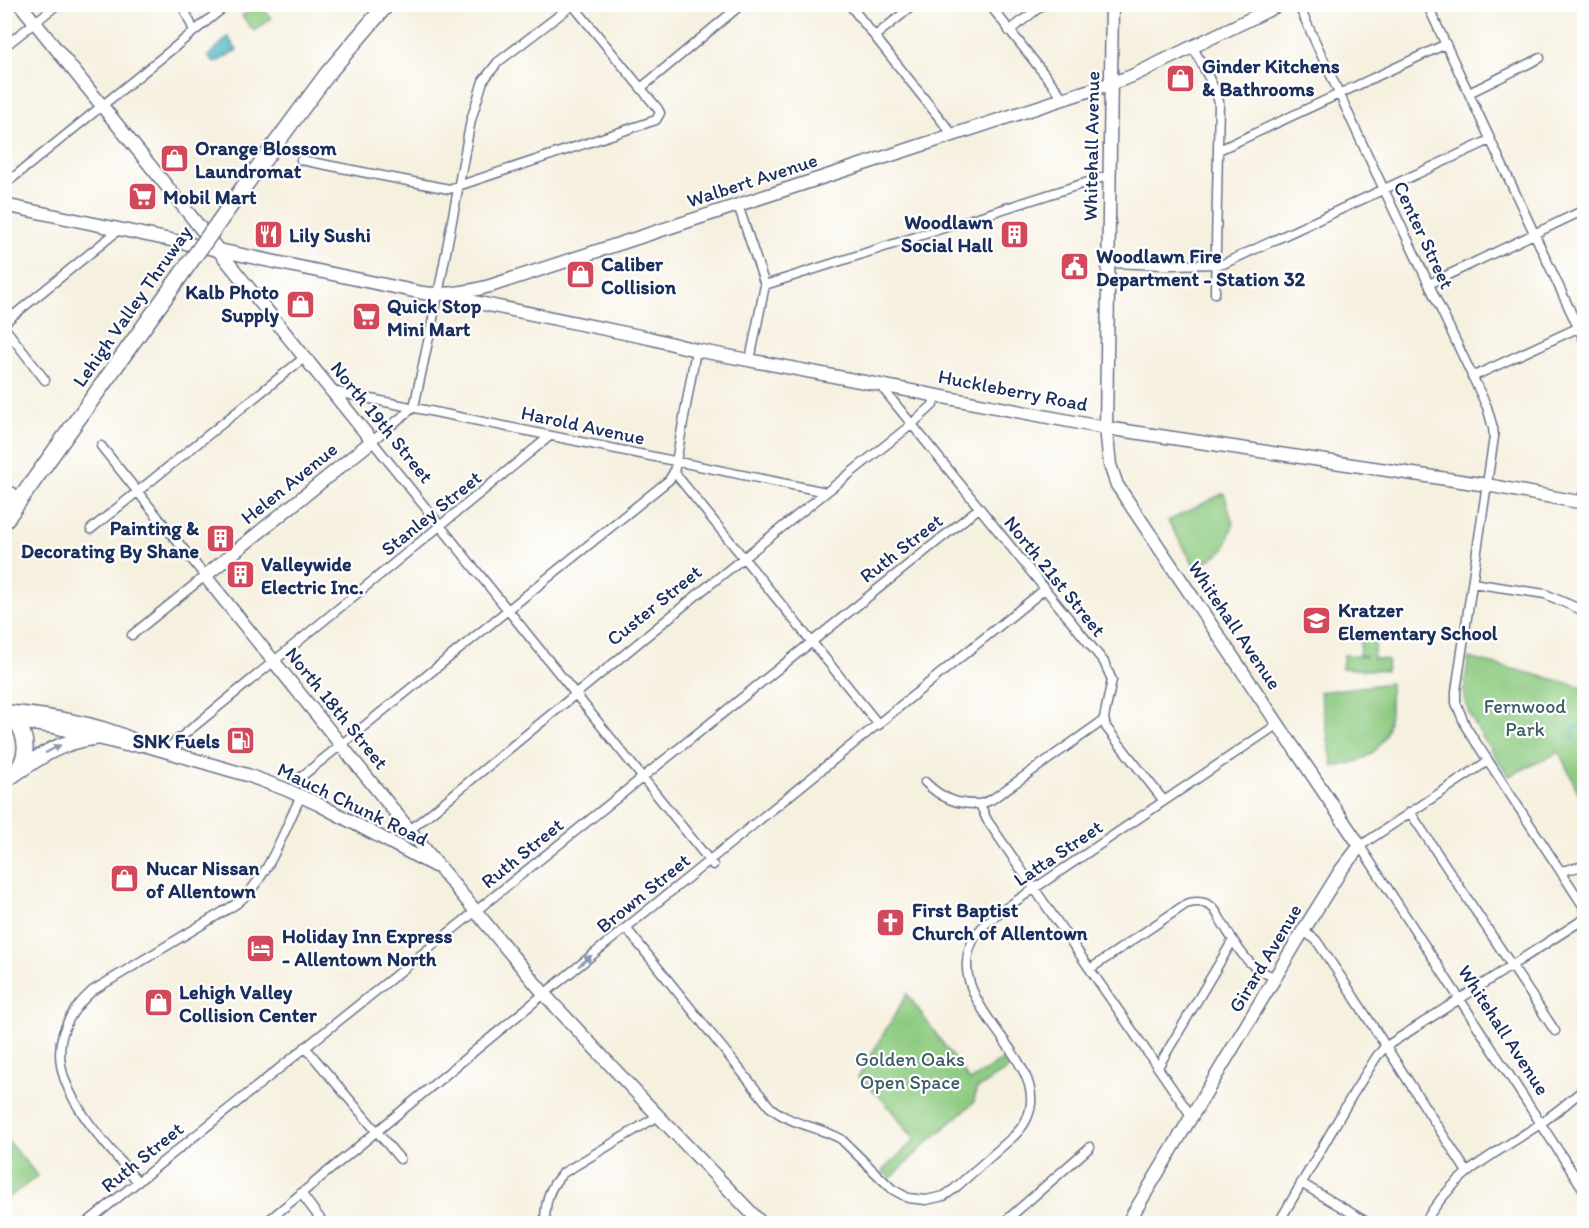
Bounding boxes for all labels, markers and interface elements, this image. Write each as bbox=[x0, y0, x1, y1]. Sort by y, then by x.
place label: Ginder Kitchens & Bathrooms bbox=[1202, 54, 1340, 101]
shop icon: Ginder Kitchens & Bathrooms bbox=[1165, 62, 1197, 94]
street label: Whitehall Avenue bbox=[1078, 71, 1104, 221]
place label: Orange Blossom Laundromat bbox=[195, 136, 337, 183]
shop icon: Orange Blossom Laundromat bbox=[158, 143, 190, 175]
street label: Walbert Avenue bbox=[684, 148, 820, 212]
street label: Center Street bbox=[1389, 177, 1459, 293]
supermarket icon: Mobil Mart bbox=[126, 181, 158, 213]
place label: Mobil Mart bbox=[163, 185, 257, 209]
place label: Woodlawn Social Hall bbox=[901, 210, 994, 257]
building icon: Woodlawn Social Hall bbox=[998, 218, 1030, 250]
restaurant icon: Lily Sushi bbox=[252, 219, 284, 251]
street label: Lehigh Valley Thruway bbox=[67, 220, 197, 391]
place label: Lily Sushi bbox=[289, 223, 371, 248]
place label: Woodlawn Fire Department - Station 32 bbox=[1096, 244, 1306, 292]
public building icon: Woodlawn Fire Department - Station 32 bbox=[1059, 251, 1091, 283]
place label: Caliber Collision bbox=[601, 252, 677, 299]
shop icon: Caliber Collision bbox=[564, 259, 596, 291]
place label: Kalb Photo Supply bbox=[185, 280, 280, 328]
shop icon: Kalb Photo Supply bbox=[284, 288, 316, 320]
place label: Quick Stop Mini Mart bbox=[387, 294, 482, 341]
supermarket icon: Quick Stop Mini Mart bbox=[350, 301, 382, 333]
street label: North 19th Street bbox=[326, 356, 439, 488]
street label: Huckleberry Road bbox=[936, 364, 1090, 416]
street label: Harold Avenue bbox=[519, 400, 647, 450]
street label: Helen Avenue bbox=[236, 437, 342, 529]
street label: Stanley Street bbox=[376, 465, 486, 561]
street label: Ruth Street bbox=[855, 508, 948, 588]
street label: North 21st Street bbox=[999, 511, 1111, 642]
place label: Painting & Decorating By Shane bbox=[21, 516, 199, 564]
building icon: Painting & Decorating By Shane bbox=[204, 523, 236, 555]
place label: Valleywide Electric Inc. bbox=[261, 552, 364, 599]
street label: Whitehall Avenue bbox=[1183, 556, 1287, 694]
building icon: Valleywide Electric Inc. bbox=[224, 559, 256, 591]
street label: Custer Street bbox=[602, 559, 706, 651]
place label: Kratzer Elementary School bbox=[1338, 598, 1498, 646]
school or university icon: Kratzer Elementary School bbox=[1301, 605, 1333, 637]
street label: North 18th Street bbox=[280, 642, 394, 774]
park label: Fernwood Park bbox=[1484, 694, 1566, 741]
fuel station icon: SNK Fuels bbox=[225, 725, 257, 757]
place label: SNK Fuels bbox=[133, 729, 220, 753]
one-way arrow bbox=[45, 744, 62, 754]
street label: Mauch Chunk Road bbox=[274, 757, 433, 851]
street label: Ruth Street bbox=[476, 812, 568, 893]
street label: Latta Street bbox=[1009, 815, 1107, 891]
street label: Brown Street bbox=[591, 848, 695, 938]
place label: Nucar Nissan of Allentown bbox=[146, 856, 260, 903]
shop icon: Nucar Nissan of Allentown bbox=[109, 863, 141, 895]
place label: First Baptist Church of Allentown bbox=[912, 898, 1088, 945]
street label: Girard Avenue bbox=[1223, 899, 1307, 1017]
church icon: First Baptist Church of Allentown bbox=[875, 906, 907, 938]
place label: Holiday Inn Express - Allentown North bbox=[282, 924, 453, 971]
hotel icon: Holiday Inn Express - Allentown North bbox=[245, 932, 277, 964]
one-way arrow bbox=[577, 954, 593, 967]
street label: Whitehall Avenue bbox=[1453, 960, 1555, 1100]
place label: Lehigh Valley Collision Center bbox=[179, 980, 318, 1027]
shop icon: Lehigh Valley Collision Center bbox=[142, 987, 174, 1019]
park label: Golden Oaks Open Space bbox=[855, 1047, 965, 1094]
street label: Ruth Street bbox=[96, 1116, 188, 1197]

